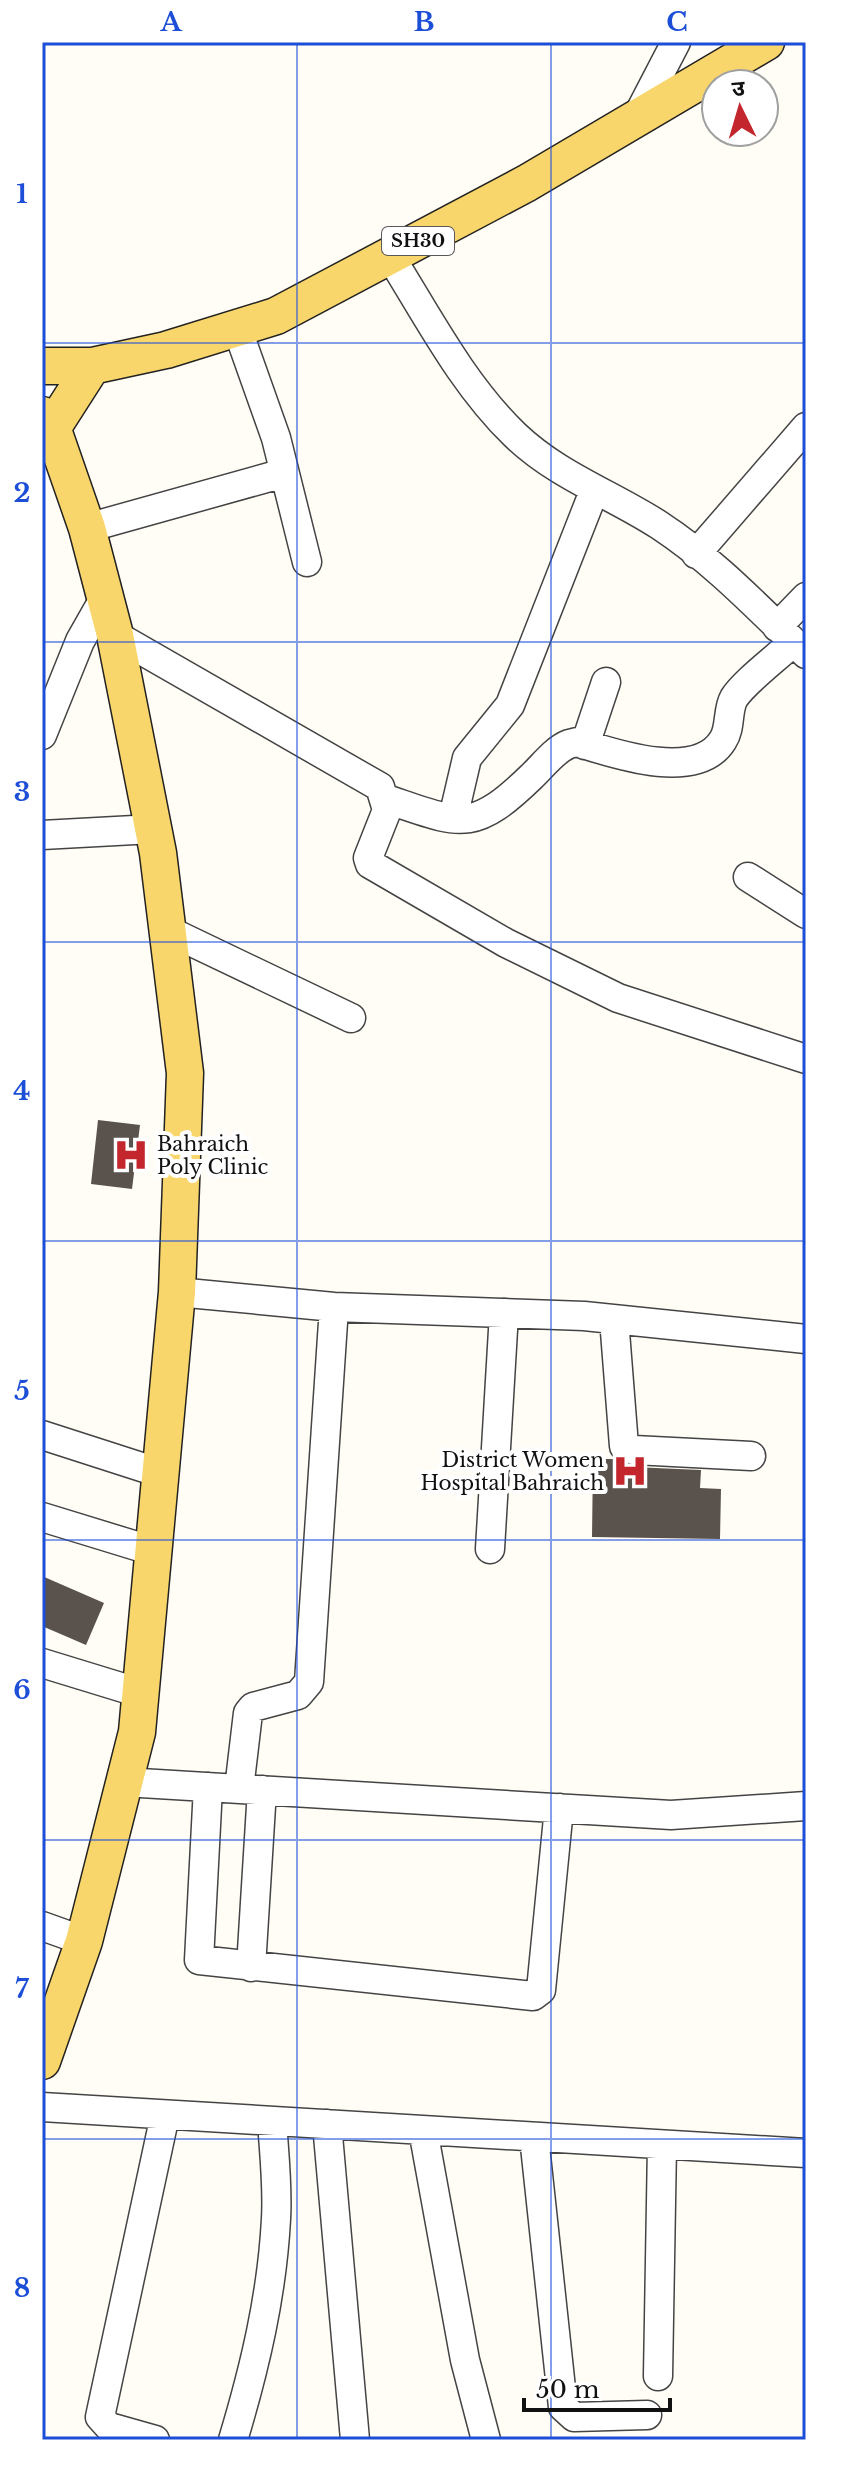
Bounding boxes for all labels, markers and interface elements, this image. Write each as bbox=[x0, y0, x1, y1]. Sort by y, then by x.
text: A bbox=[159, 6, 182, 38]
text: B bbox=[414, 6, 434, 38]
text: C bbox=[666, 6, 688, 38]
north arrow bbox=[700, 68, 780, 148]
text: उ bbox=[731, 74, 747, 103]
text: 1 bbox=[16, 178, 28, 210]
road number: SH30 bbox=[382, 227, 454, 255]
text: 2 bbox=[14, 477, 30, 509]
text: 3 bbox=[14, 776, 30, 808]
text: 4 bbox=[13, 1075, 31, 1107]
place label: Bahraich Poly Clinic bbox=[157, 1132, 268, 1179]
hospital icon: Bahraich Poly Clinic bbox=[112, 1136, 150, 1174]
text: 5 bbox=[14, 1375, 30, 1407]
place label: District Women Hospital Bahraich bbox=[421, 1448, 604, 1495]
hospital icon: District Women Hospital Bahraich bbox=[611, 1452, 649, 1490]
text: 6 bbox=[13, 1674, 31, 1706]
text: 7 bbox=[15, 1973, 29, 2005]
text: 8 bbox=[14, 2272, 30, 2304]
scale bar bbox=[524, 2362, 670, 2412]
text: 50 m bbox=[536, 2375, 600, 2404]

